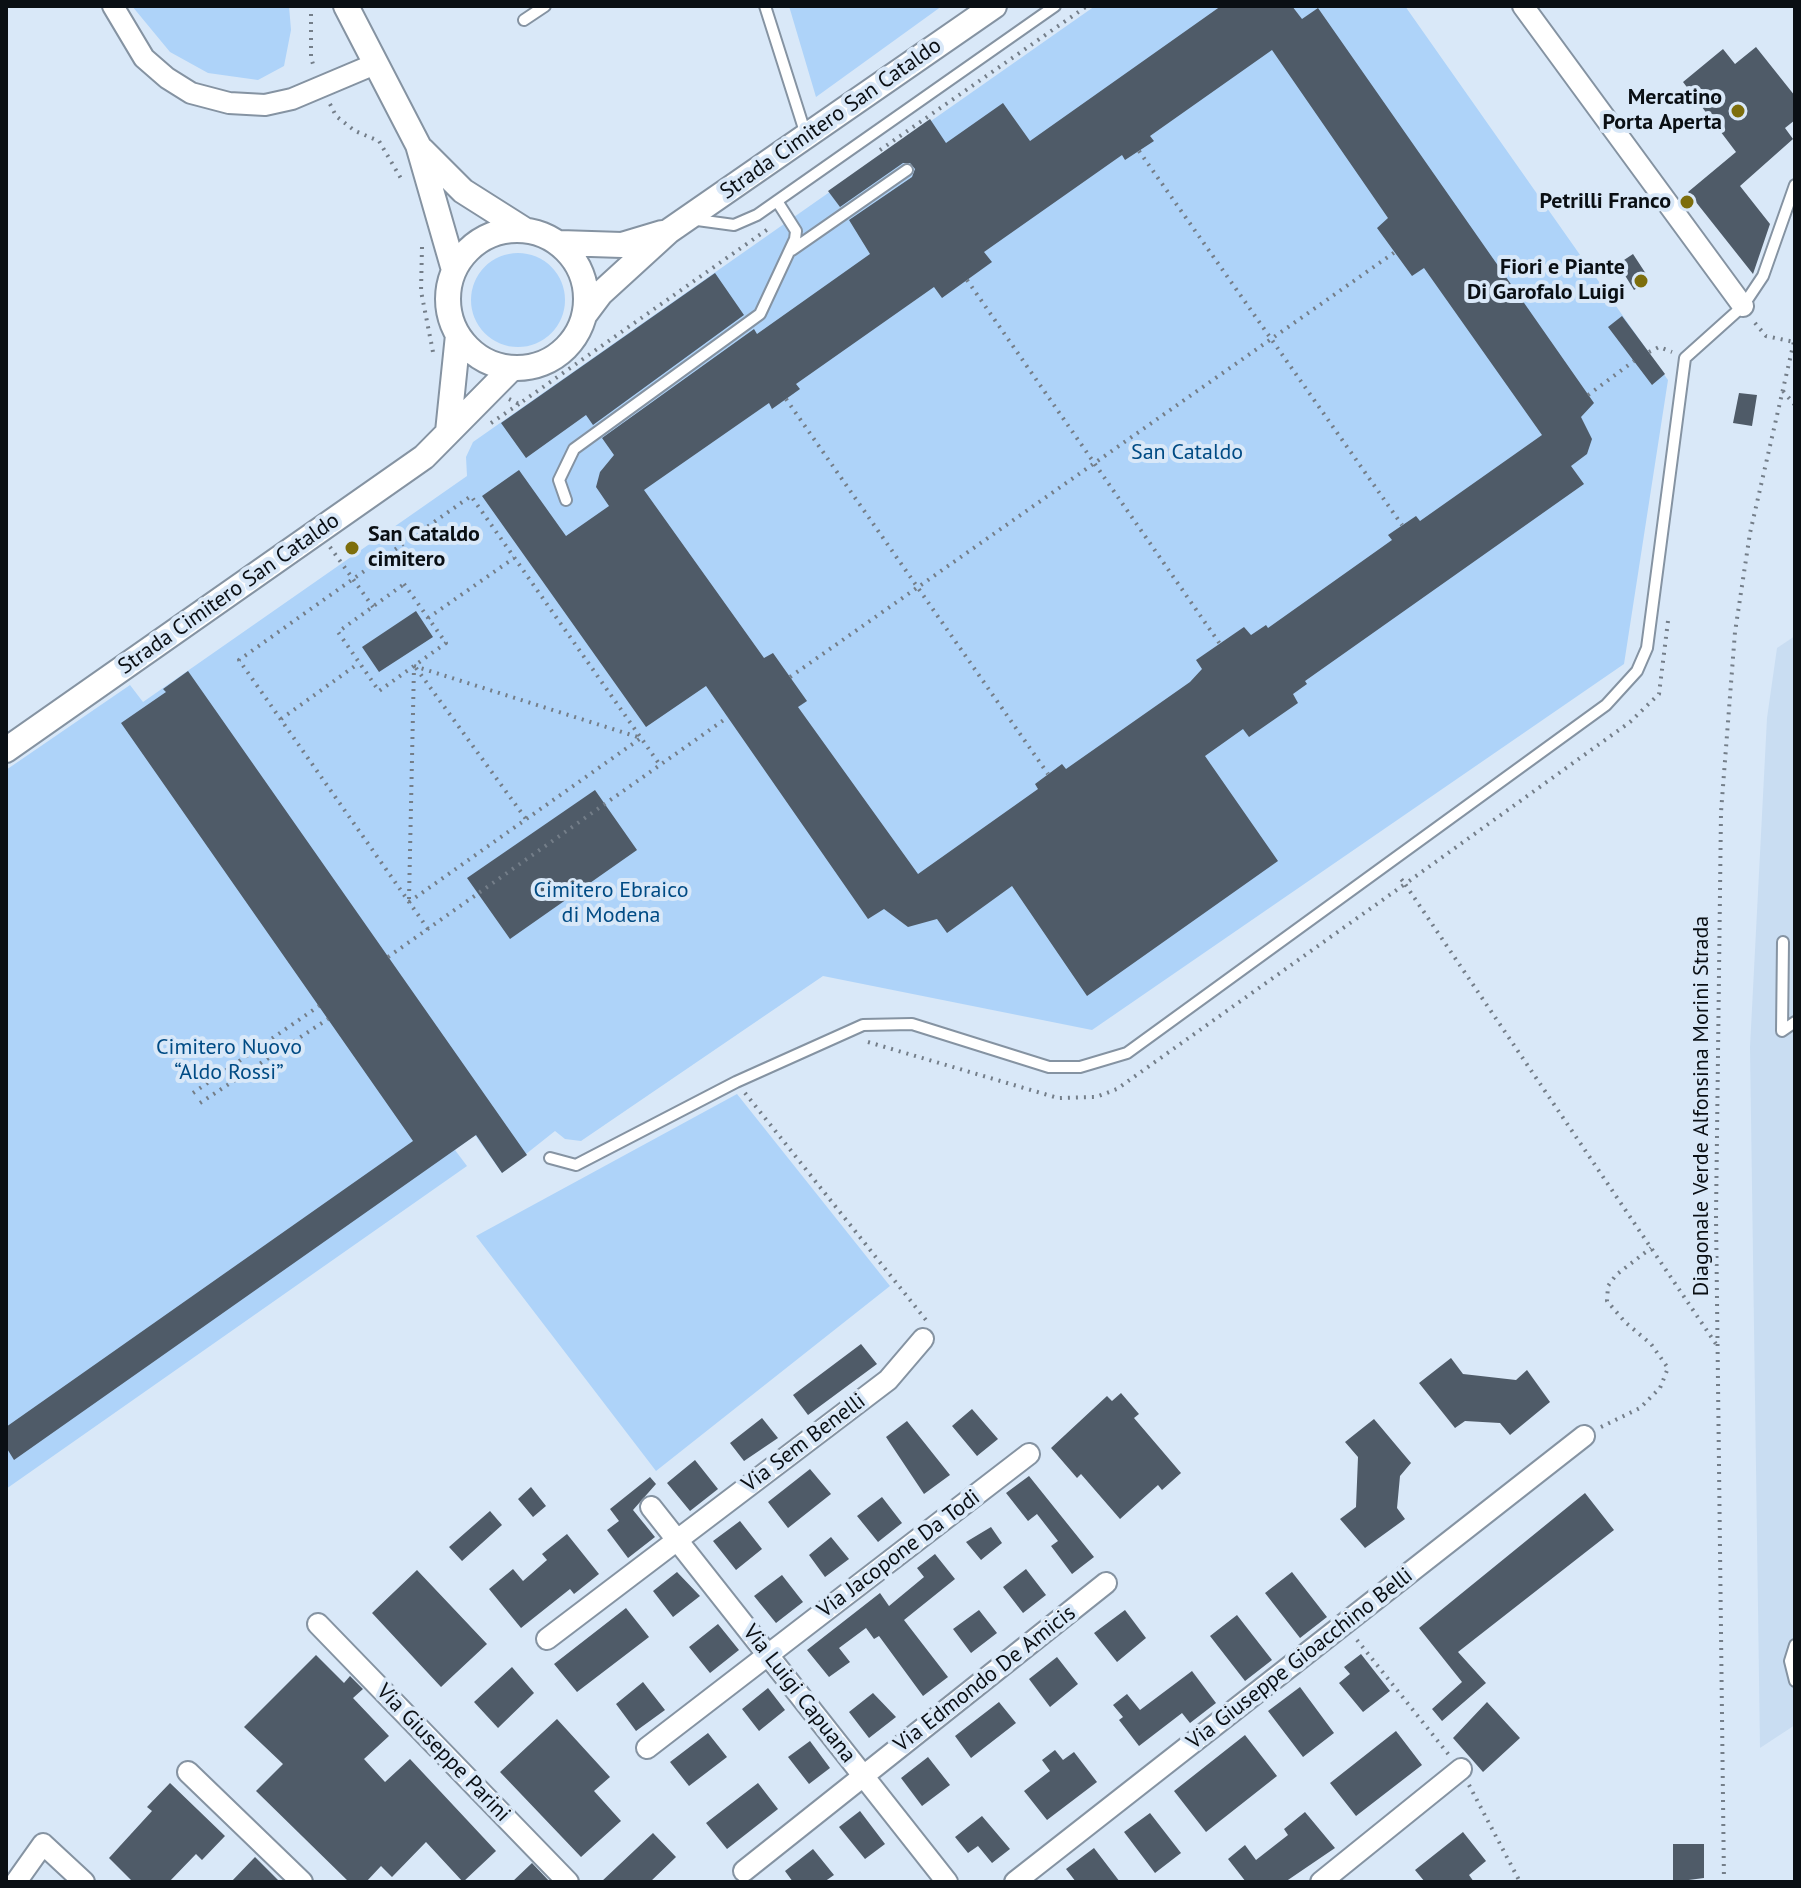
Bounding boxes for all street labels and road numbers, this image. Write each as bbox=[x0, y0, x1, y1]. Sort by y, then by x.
street label: Strada Cimitero San Cataldo bbox=[715, 32, 947, 206]
street label: Strada Cimitero San Cataldo bbox=[113, 507, 345, 681]
street label: Diagonale Verde Alfonsina Morini Strada bbox=[1689, 916, 1715, 1296]
street label: Via Sem Benelli bbox=[737, 1388, 871, 1498]
street label: Via Jacopone Da Todi bbox=[813, 1484, 985, 1624]
street label: Via Giuseppe Gioacchino Belli bbox=[1182, 1563, 1418, 1755]
street label: Via Edmondo De Amicis bbox=[889, 1600, 1081, 1758]
street label: Via Luigi Capuana bbox=[737, 1620, 861, 1768]
street label: Via Giuseppe Parini bbox=[370, 1679, 516, 1827]

